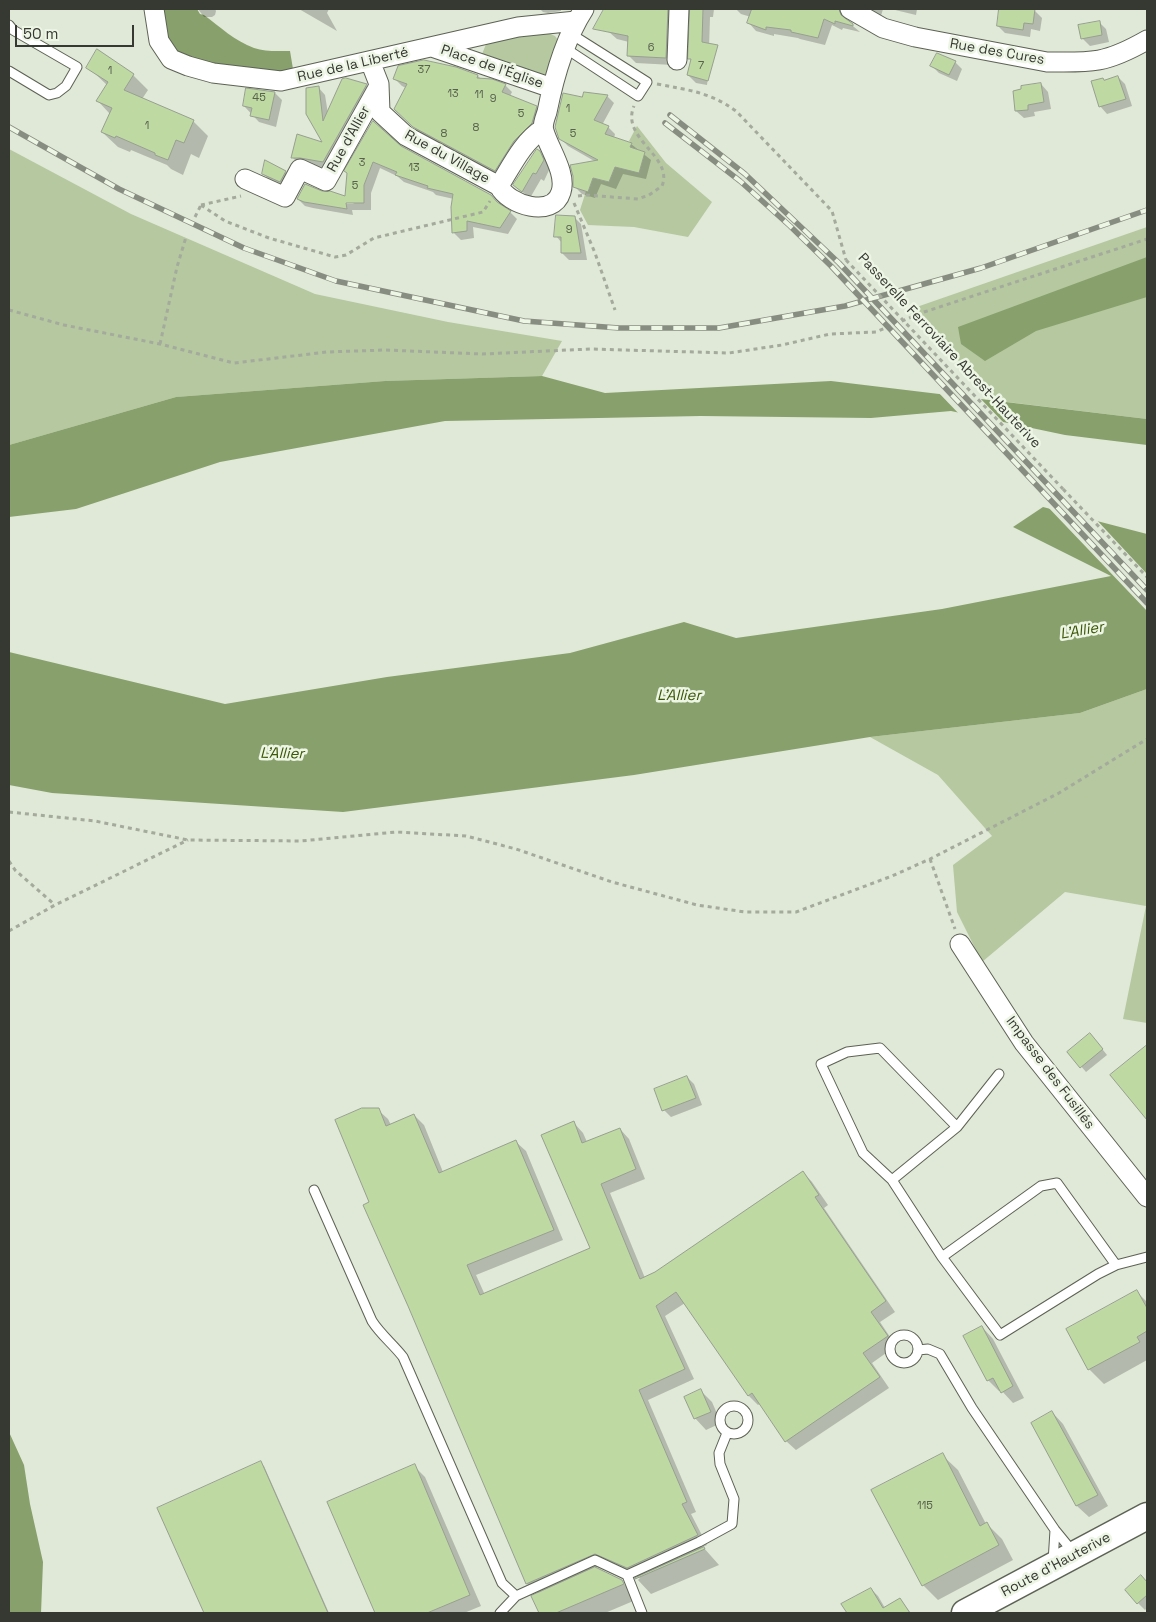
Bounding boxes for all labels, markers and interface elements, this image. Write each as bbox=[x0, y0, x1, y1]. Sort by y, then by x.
scale bar bbox=[18, 15, 136, 47]
text: 50 m bbox=[23, 24, 58, 43]
street label: Rue des Cures bbox=[948, 35, 1046, 69]
house number: 6 bbox=[648, 41, 654, 55]
street label: Place de l'Église bbox=[439, 42, 545, 92]
street label: Rue de la Liberté bbox=[296, 44, 410, 86]
house number: 7 bbox=[698, 59, 704, 73]
house number: 37 bbox=[418, 63, 430, 77]
house number: 1 bbox=[108, 64, 112, 78]
house number: 13 bbox=[447, 87, 459, 101]
house number: 11 bbox=[474, 88, 484, 102]
house number: 45 bbox=[252, 91, 266, 105]
house number: 9 bbox=[490, 92, 496, 106]
house number: 1 bbox=[566, 102, 570, 116]
street label: Rue d'Allier bbox=[324, 103, 374, 175]
house number: 5 bbox=[518, 107, 524, 121]
house number: 1 bbox=[145, 119, 149, 133]
house number: 8 bbox=[473, 121, 479, 135]
street label: Rue du Village bbox=[402, 127, 492, 187]
house number: 8 bbox=[441, 127, 447, 141]
house number: 5 bbox=[570, 127, 576, 141]
house number: 3 bbox=[359, 156, 365, 170]
house number: 13 bbox=[408, 161, 420, 175]
house number: 5 bbox=[352, 179, 358, 193]
house number: 9 bbox=[566, 223, 572, 237]
street label: Passerelle Ferroviaire Abrest-Hauterive bbox=[854, 250, 1044, 452]
water label: L'Allier bbox=[1059, 618, 1105, 644]
water label: L'Allier bbox=[657, 687, 701, 705]
water label: L'Allier bbox=[260, 745, 304, 763]
street label: Impasse des Fusillés bbox=[1002, 1013, 1098, 1133]
house number: 115 bbox=[917, 1499, 933, 1513]
street label: Route d'Hauterive bbox=[999, 1529, 1113, 1601]

